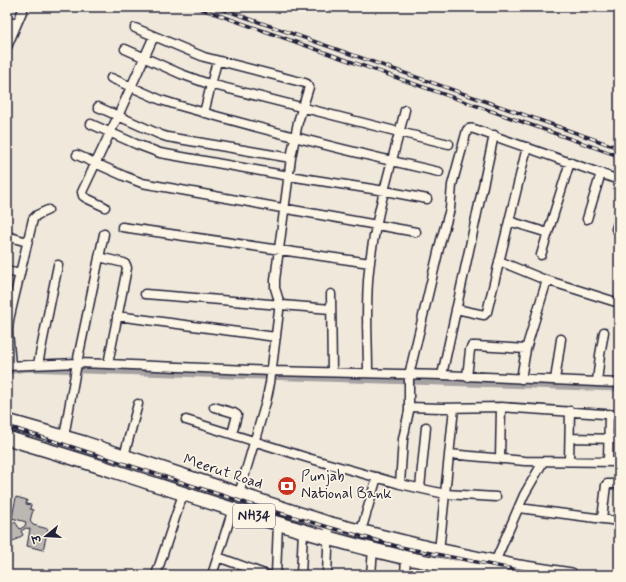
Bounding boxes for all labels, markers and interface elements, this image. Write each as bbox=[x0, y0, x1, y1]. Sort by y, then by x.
street label: Meerut Road bbox=[181, 450, 265, 494]
place label: Punjab National Bank bbox=[301, 467, 392, 504]
bank icon: Punjab National Bank bbox=[276, 475, 298, 497]
road number: NH34 bbox=[233, 504, 275, 528]
north arrow bbox=[26, 516, 66, 556]
text: उ bbox=[29, 532, 46, 545]

